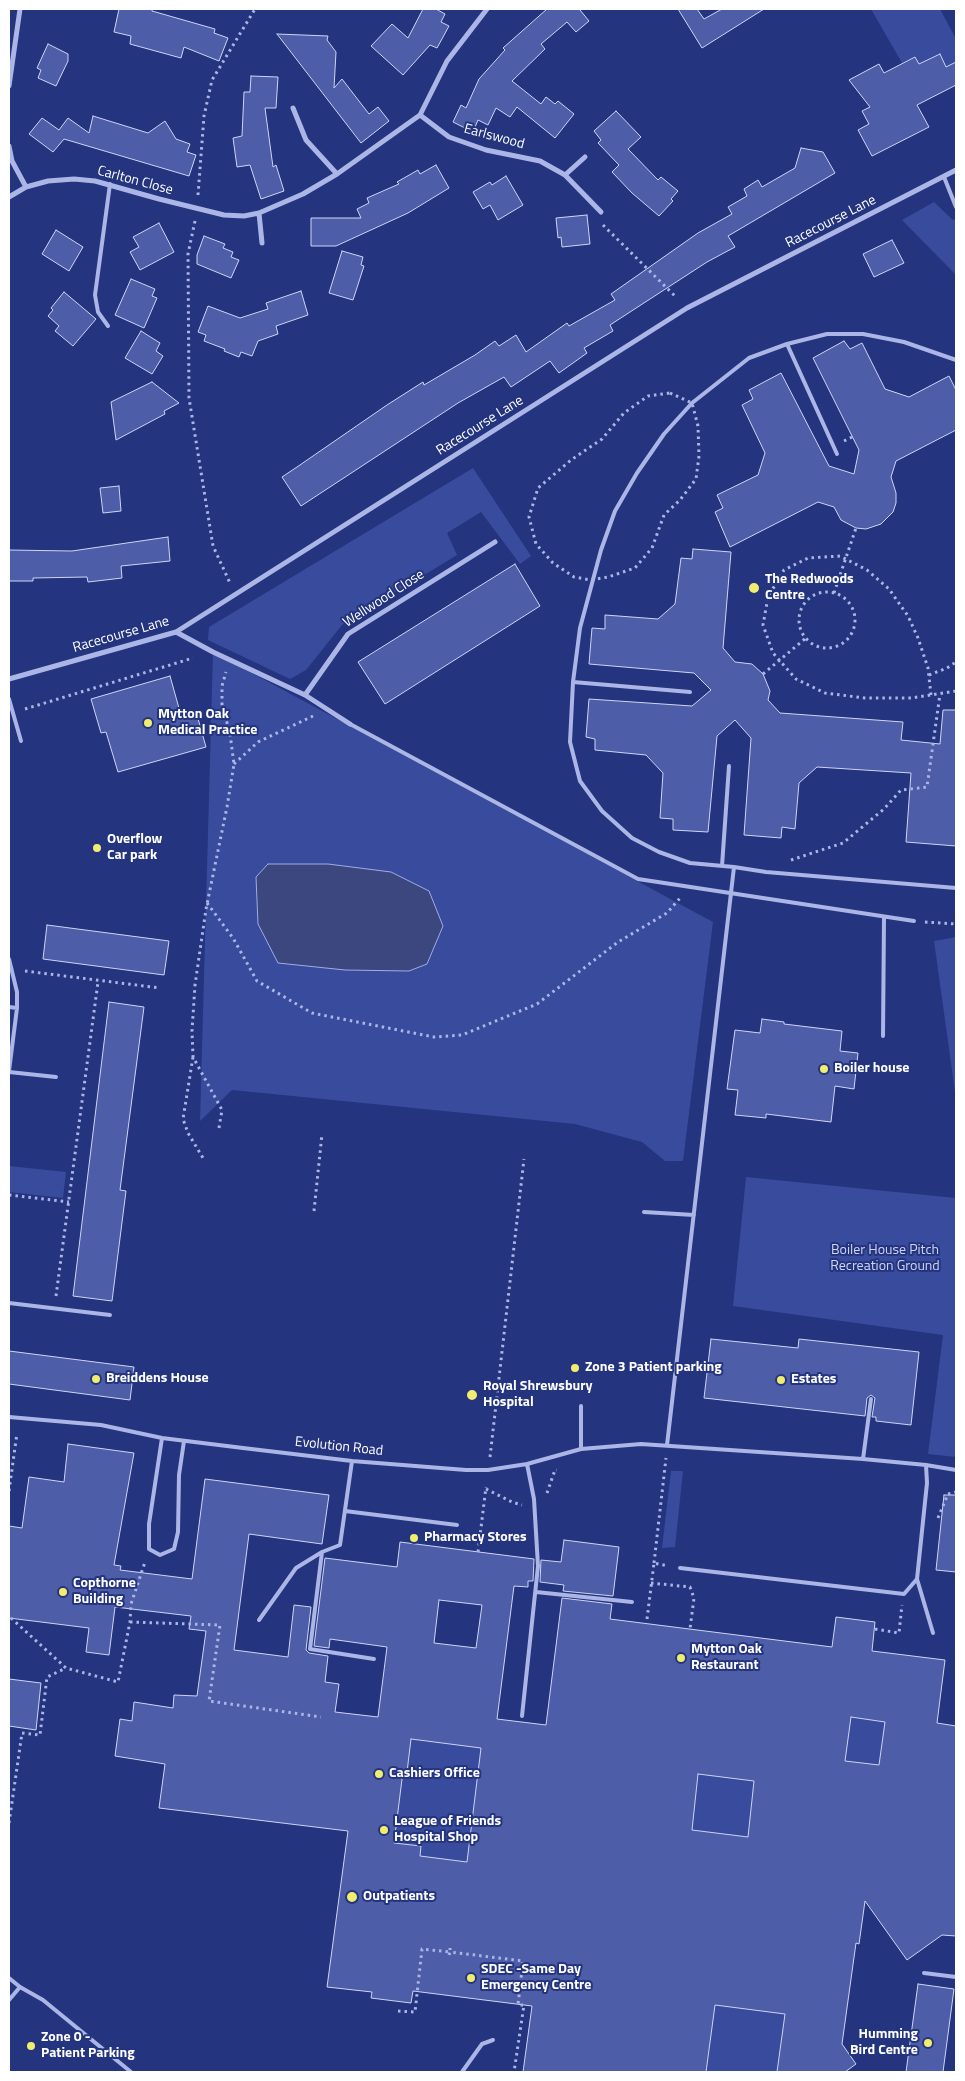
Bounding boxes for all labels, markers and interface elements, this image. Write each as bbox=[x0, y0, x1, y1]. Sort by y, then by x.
street label: Earlswood bbox=[462, 121, 526, 153]
street label: Carlton Close bbox=[95, 163, 175, 199]
street label: Racecourse Lane bbox=[783, 192, 879, 252]
street label: Racecourse Lane bbox=[433, 393, 527, 459]
street label: Wellwood Close bbox=[340, 567, 428, 631]
place label: The Redwoods Centre bbox=[765, 572, 854, 604]
marker: The Redwoods Centre bbox=[747, 581, 761, 595]
street label: Racecourse Lane bbox=[71, 613, 171, 657]
place label: Mytton Oak Medical Practice bbox=[158, 707, 258, 740]
marker: Mytton Oak Medical Practice bbox=[142, 717, 154, 729]
place label: Overflow Car park bbox=[107, 832, 162, 864]
marker: Overflow Car park bbox=[91, 842, 103, 854]
place label: Boiler house bbox=[834, 1061, 909, 1077]
marker: Boiler house bbox=[818, 1063, 830, 1075]
park label: Boiler House Pitch Recreation Ground bbox=[830, 1243, 940, 1276]
place label: Zone 3 Patient parking bbox=[585, 1360, 722, 1376]
marker: Zone 3 Patient parking bbox=[569, 1362, 581, 1374]
place label: Breiddens House bbox=[106, 1371, 209, 1387]
place label: Estates bbox=[791, 1372, 836, 1388]
marker: Breiddens House bbox=[90, 1373, 102, 1385]
marker: Estates bbox=[775, 1374, 787, 1386]
place label: Royal Shrewsbury Hospital bbox=[483, 1379, 592, 1411]
marker: Royal Shrewsbury Hospital bbox=[465, 1388, 479, 1402]
street label: Evolution Road bbox=[294, 1434, 384, 1460]
place label: Pharmacy Stores bbox=[424, 1530, 527, 1546]
marker: Pharmacy Stores bbox=[408, 1532, 420, 1544]
place label: Copthorne Building bbox=[73, 1576, 136, 1608]
marker: Copthorne Building bbox=[57, 1586, 69, 1598]
place label: Mytton Oak Restaurant bbox=[691, 1642, 762, 1674]
marker: Mytton Oak Restaurant bbox=[675, 1652, 687, 1664]
place label: Cashiers Office bbox=[389, 1766, 480, 1782]
marker: Cashiers Office bbox=[373, 1768, 385, 1780]
place label: League of Friends Hospital Shop bbox=[394, 1814, 501, 1846]
marker: League of Friends Hospital Shop bbox=[378, 1824, 390, 1836]
place label: Outpatients bbox=[363, 1889, 435, 1905]
marker: Outpatients bbox=[345, 1890, 359, 1904]
place label: SDEC -Same Day Emergency Centre bbox=[481, 1962, 591, 1994]
marker: SDEC -Same Day Emergency Centre bbox=[465, 1972, 477, 1984]
place label: Humming Bird Centre bbox=[850, 2027, 918, 2060]
place label: Zone 0 - Patient Parking bbox=[41, 2030, 135, 2062]
marker: Humming Bird Centre bbox=[922, 2037, 934, 2049]
marker: Zone 0 - Patient Parking bbox=[25, 2040, 37, 2052]

